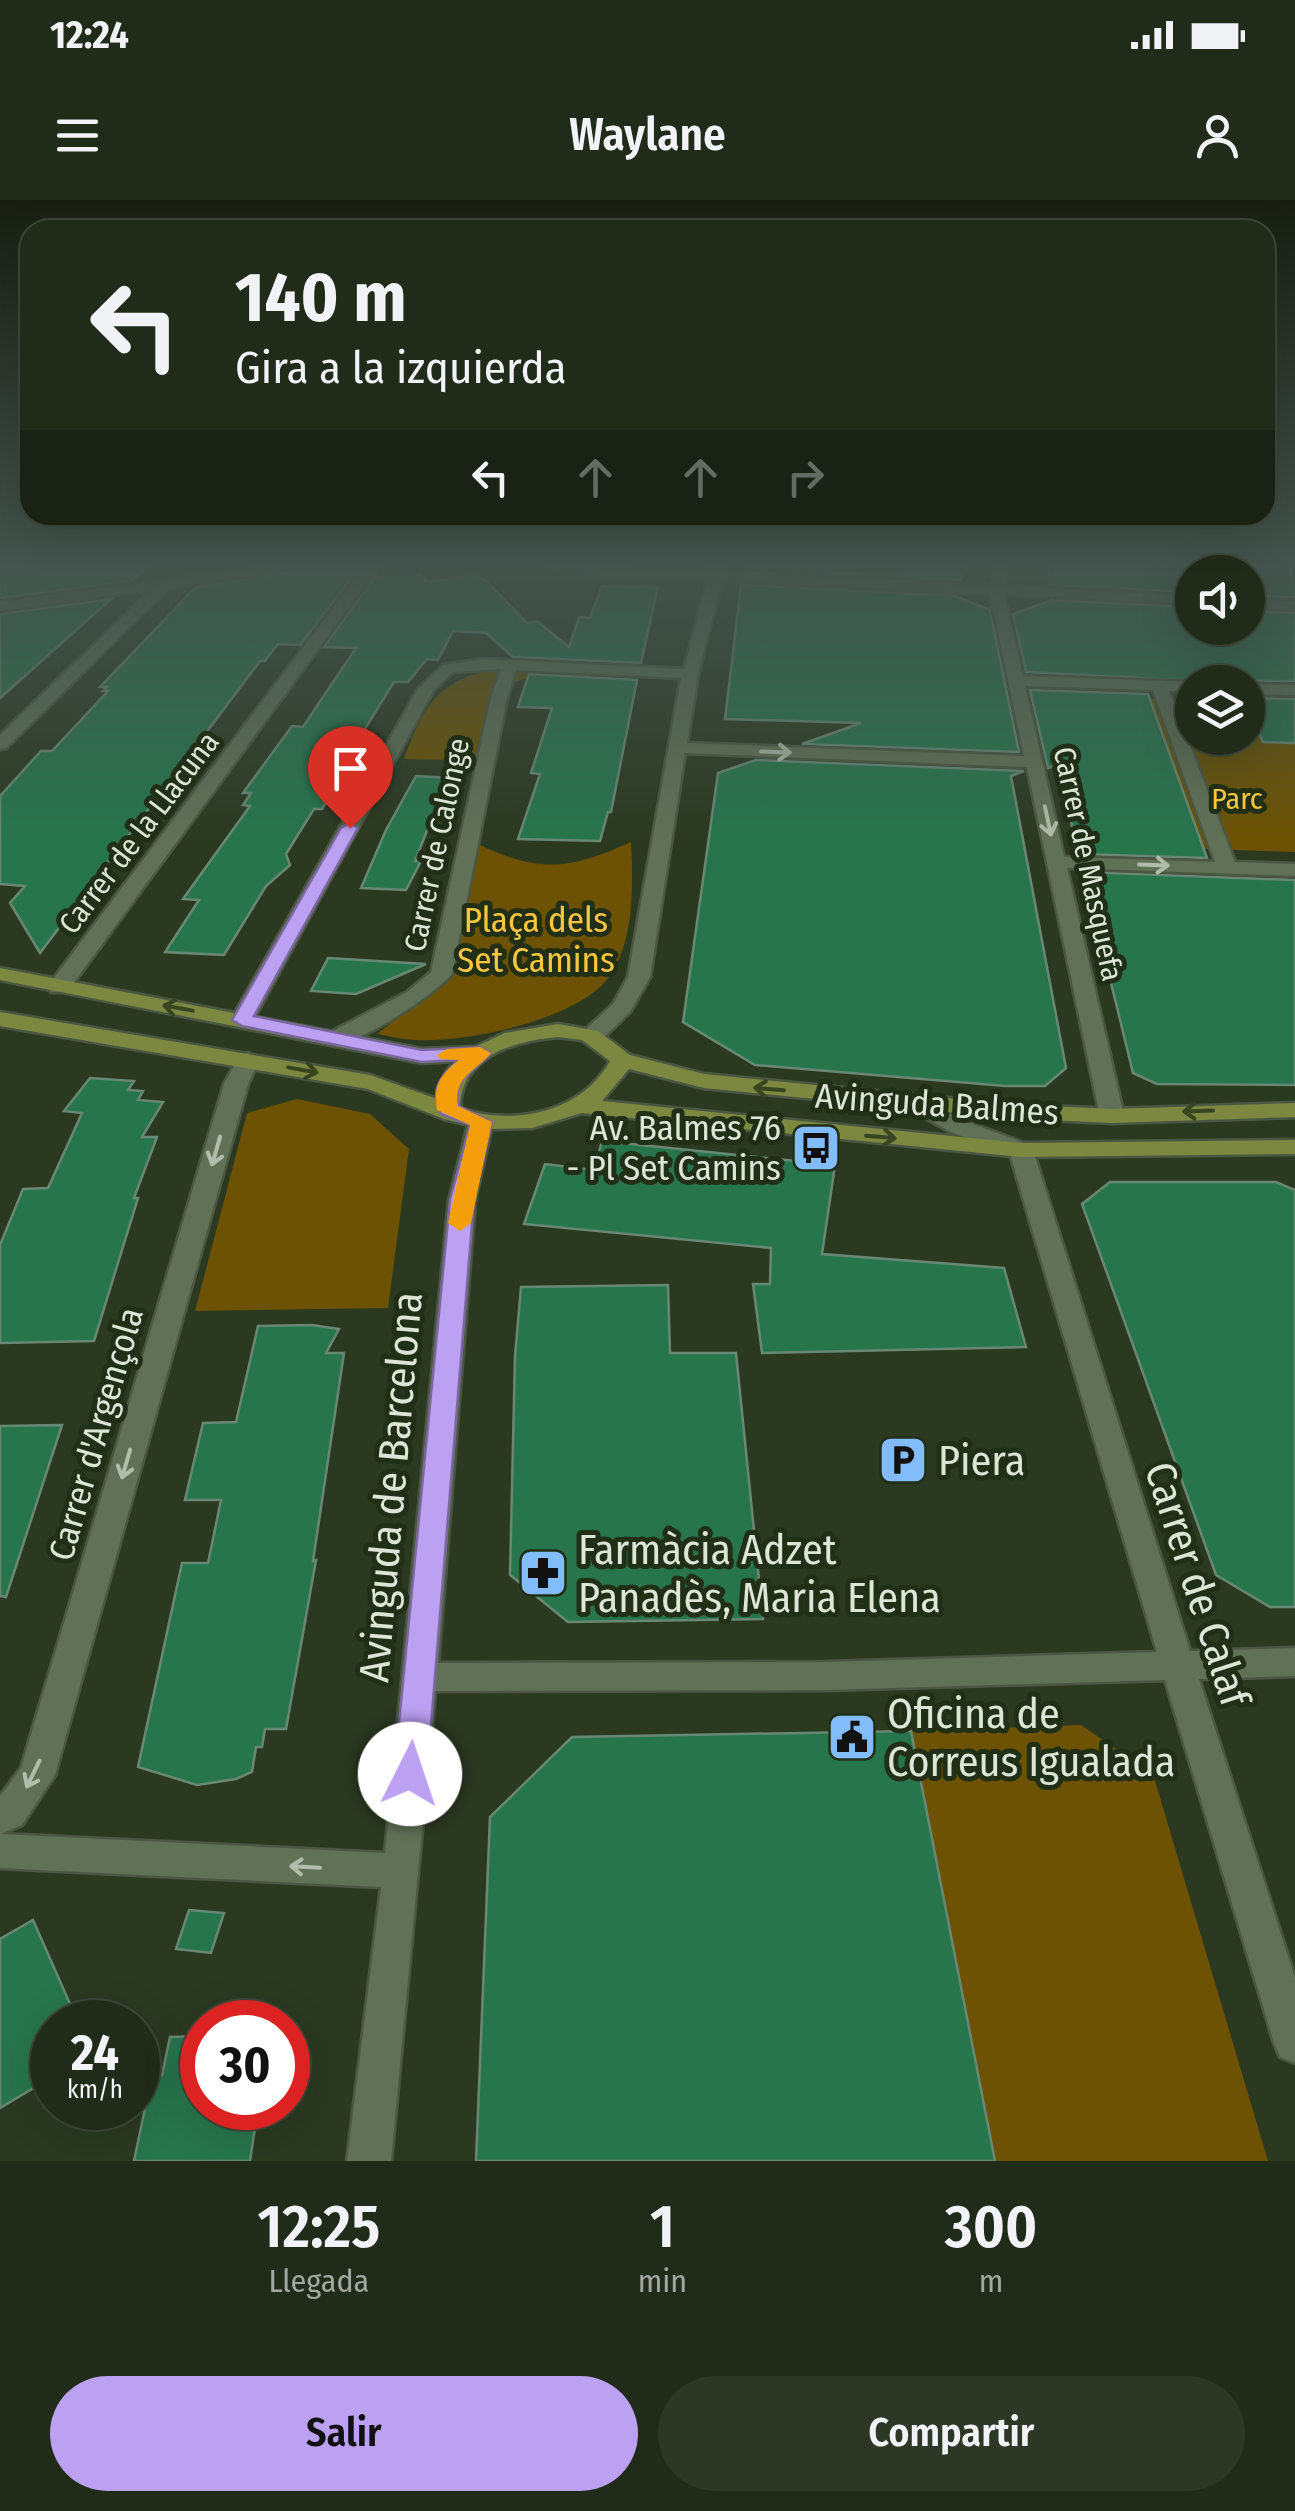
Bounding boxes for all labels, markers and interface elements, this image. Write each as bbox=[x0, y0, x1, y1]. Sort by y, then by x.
text: 12:24 bbox=[50, 12, 129, 58]
icon: menu bbox=[50, 108, 105, 163]
text: Waylane bbox=[569, 108, 726, 162]
icon: person bbox=[1190, 108, 1245, 163]
text: 140 m bbox=[235, 256, 407, 340]
icon: left bbox=[70, 260, 200, 390]
text: Gira a la izquierda bbox=[235, 341, 567, 395]
icon: left bbox=[463, 450, 518, 505]
icon: ahead bbox=[568, 450, 623, 505]
icon: ahead bbox=[673, 450, 728, 505]
icon: right bbox=[778, 450, 833, 505]
map controls bbox=[1175, 555, 1265, 755]
button: sound bbox=[1175, 555, 1265, 645]
button: layers bbox=[1175, 665, 1265, 755]
street label: Carrer de la Llacuna bbox=[51, 725, 227, 941]
pin bbox=[308, 726, 393, 829]
street label: Carrer de Calonge bbox=[397, 735, 477, 955]
icon: arrive bbox=[323, 741, 378, 796]
one-way arrow bbox=[760, 742, 792, 761]
street label: Carrer de Masquefa bbox=[1046, 744, 1130, 984]
park label: Parc bbox=[1211, 781, 1263, 817]
one-way arrow bbox=[1039, 804, 1058, 836]
one-way arrow bbox=[1137, 856, 1169, 875]
park label: Plaça dels Set Camins bbox=[457, 899, 615, 981]
one-way arrow bbox=[162, 998, 195, 1017]
one-way arrow bbox=[286, 1061, 319, 1080]
street label: Avinguda Balmes bbox=[814, 1075, 1060, 1133]
one-way arrow bbox=[753, 1079, 785, 1098]
one-way arrow bbox=[1182, 1102, 1214, 1121]
place label: Av. Balmes 76 - Pl Set Camins bbox=[566, 1107, 781, 1189]
bus stop icon: Av. Balmes 76 - Pl Set Camins bbox=[790, 1122, 842, 1174]
one-way arrow bbox=[865, 1128, 897, 1147]
one-way arrow bbox=[206, 1135, 224, 1166]
street label: Avinguda de Barcelona bbox=[349, 1290, 433, 1684]
street label: Carrer d'Argençola bbox=[40, 1303, 152, 1565]
parking icon: Piera bbox=[877, 1434, 929, 1486]
place label: Piera bbox=[938, 1436, 1025, 1486]
one-way arrow bbox=[116, 1447, 134, 1479]
street label: Carrer de Calaf bbox=[1134, 1456, 1261, 1716]
place label: Farmàcia Adzet Panadès, Maria Elena bbox=[578, 1525, 941, 1623]
pharmacy icon: Farmàcia Adzet Panadès, Maria Elena bbox=[517, 1547, 569, 1599]
place label: Oficina de Correus Igualada bbox=[887, 1689, 1175, 1787]
public building icon: Oficina de Correus Igualada bbox=[826, 1711, 878, 1763]
position arrow bbox=[358, 1722, 462, 1826]
one-way arrow bbox=[23, 1759, 42, 1789]
one-way arrow bbox=[289, 1857, 321, 1876]
speed limit sign: 30 bbox=[180, 2000, 310, 2130]
text: 24 bbox=[71, 2023, 119, 2083]
text: km/h bbox=[67, 2075, 123, 2105]
text: 12:25 bbox=[258, 2191, 380, 2263]
text: 1 bbox=[650, 2191, 675, 2263]
text: 300 bbox=[945, 2191, 1037, 2263]
text: Llegada bbox=[268, 2262, 369, 2300]
text: min bbox=[638, 2262, 687, 2300]
text: m bbox=[979, 2262, 1003, 2300]
button: Salir bbox=[50, 2376, 638, 2491]
button: Compartir bbox=[658, 2376, 1245, 2491]

